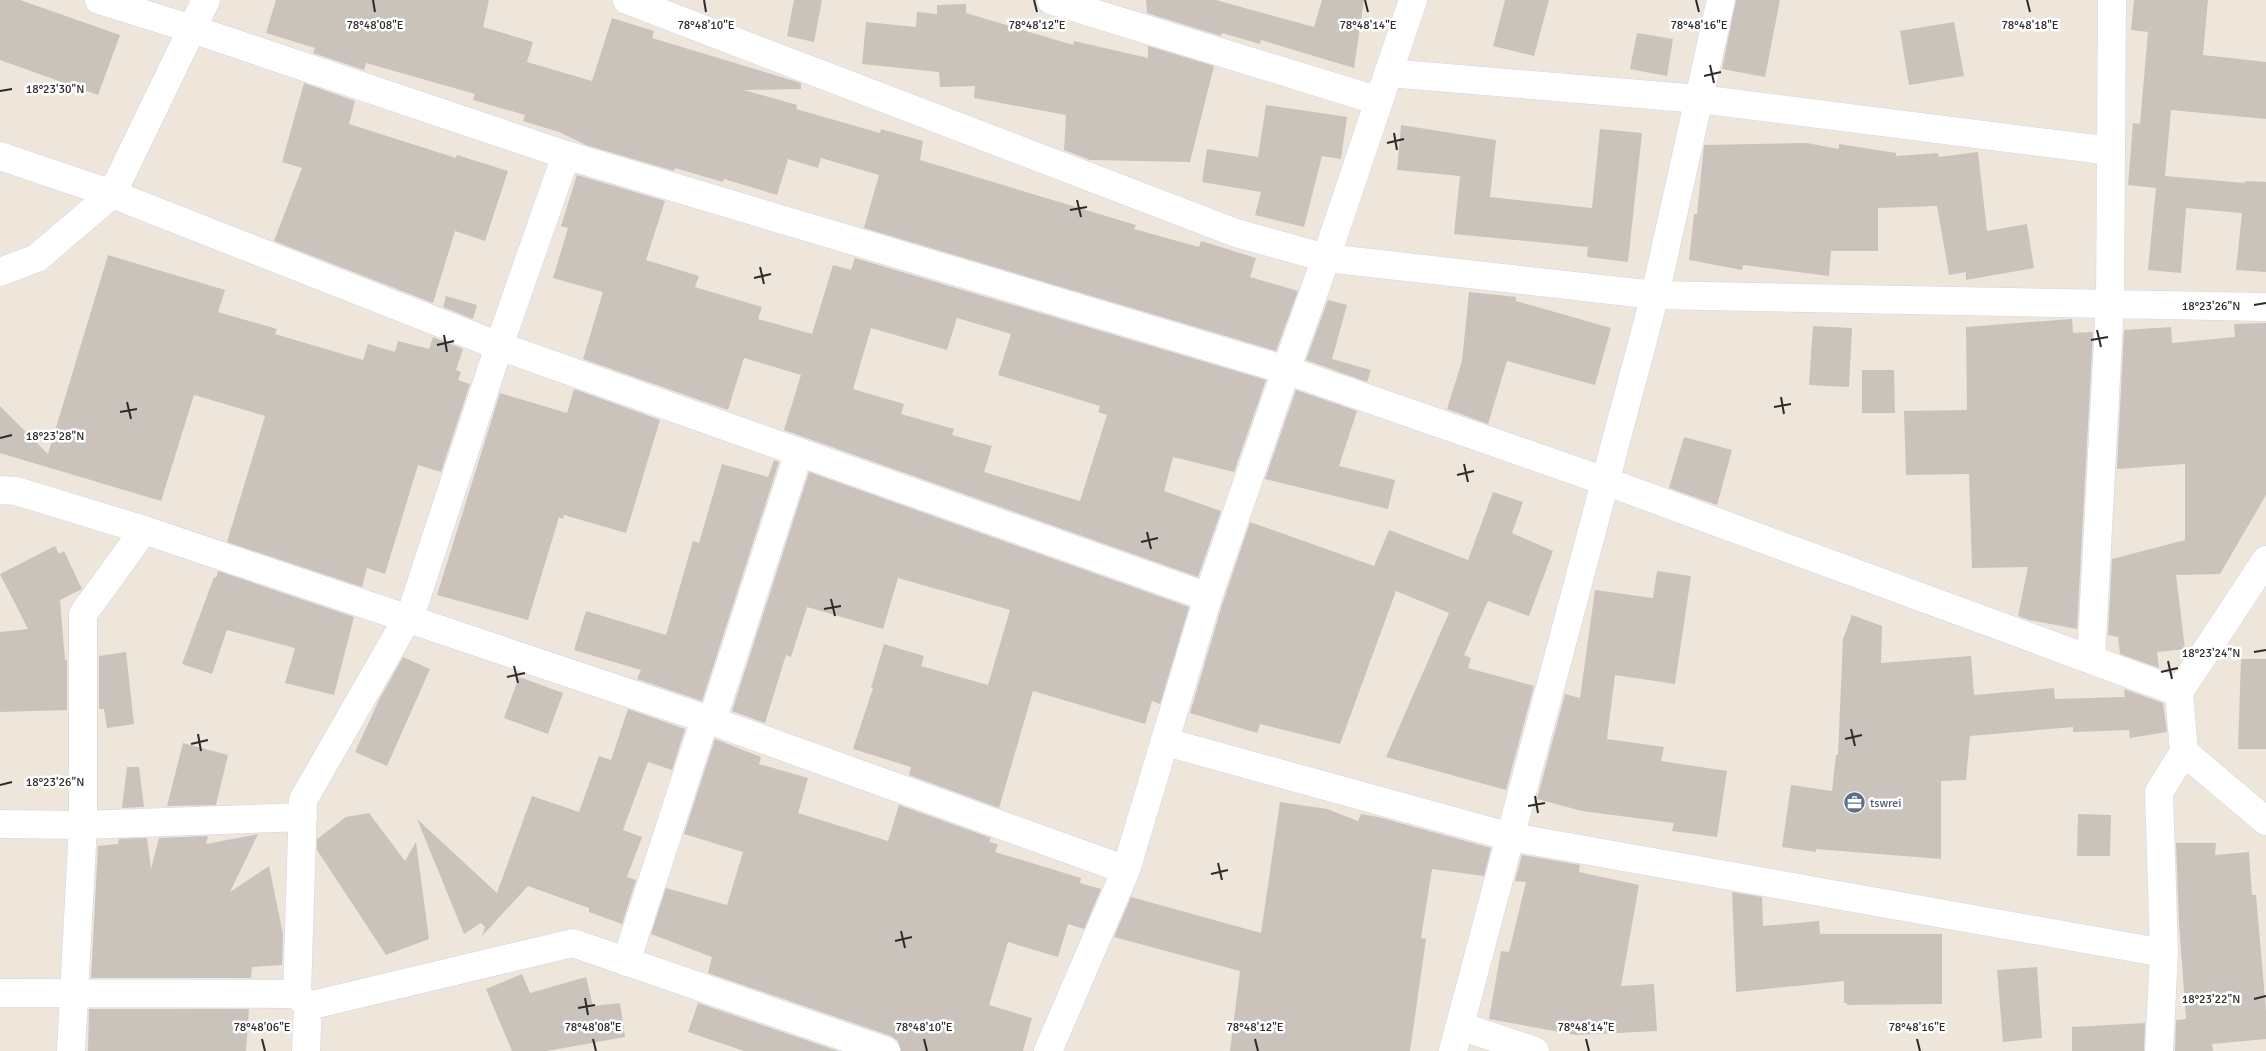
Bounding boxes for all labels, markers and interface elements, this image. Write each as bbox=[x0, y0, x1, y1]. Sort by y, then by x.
text: 78°48'08"E bbox=[346, 18, 404, 33]
text: 78°48'10"E bbox=[677, 18, 735, 33]
text: 78°48'12"E bbox=[1008, 18, 1066, 33]
text: 78°48'14"E bbox=[1339, 18, 1397, 33]
text: 78°48'16"E bbox=[1670, 18, 1728, 33]
text: 78°48'18"E bbox=[2001, 18, 2059, 33]
text: 18°23'30"N bbox=[26, 82, 84, 97]
text: 18°23'26"N bbox=[2182, 299, 2240, 314]
text: 18°23'28"N bbox=[26, 429, 84, 444]
text: 18°23'24"N bbox=[2182, 646, 2240, 661]
text: 18°23'26"N bbox=[26, 775, 84, 790]
office icon: tswrei bbox=[1842, 791, 1866, 815]
place label: tswrei bbox=[1870, 796, 1902, 811]
text: 18°23'22"N bbox=[2182, 992, 2240, 1007]
text: 78°48'06"E bbox=[233, 1020, 291, 1035]
text: 78°48'08"E bbox=[564, 1020, 622, 1035]
text: 78°48'10"E bbox=[895, 1020, 953, 1035]
text: 78°48'12"E bbox=[1226, 1020, 1284, 1035]
text: 78°48'14"E bbox=[1557, 1020, 1615, 1035]
text: 78°48'16"E bbox=[1888, 1020, 1946, 1035]

